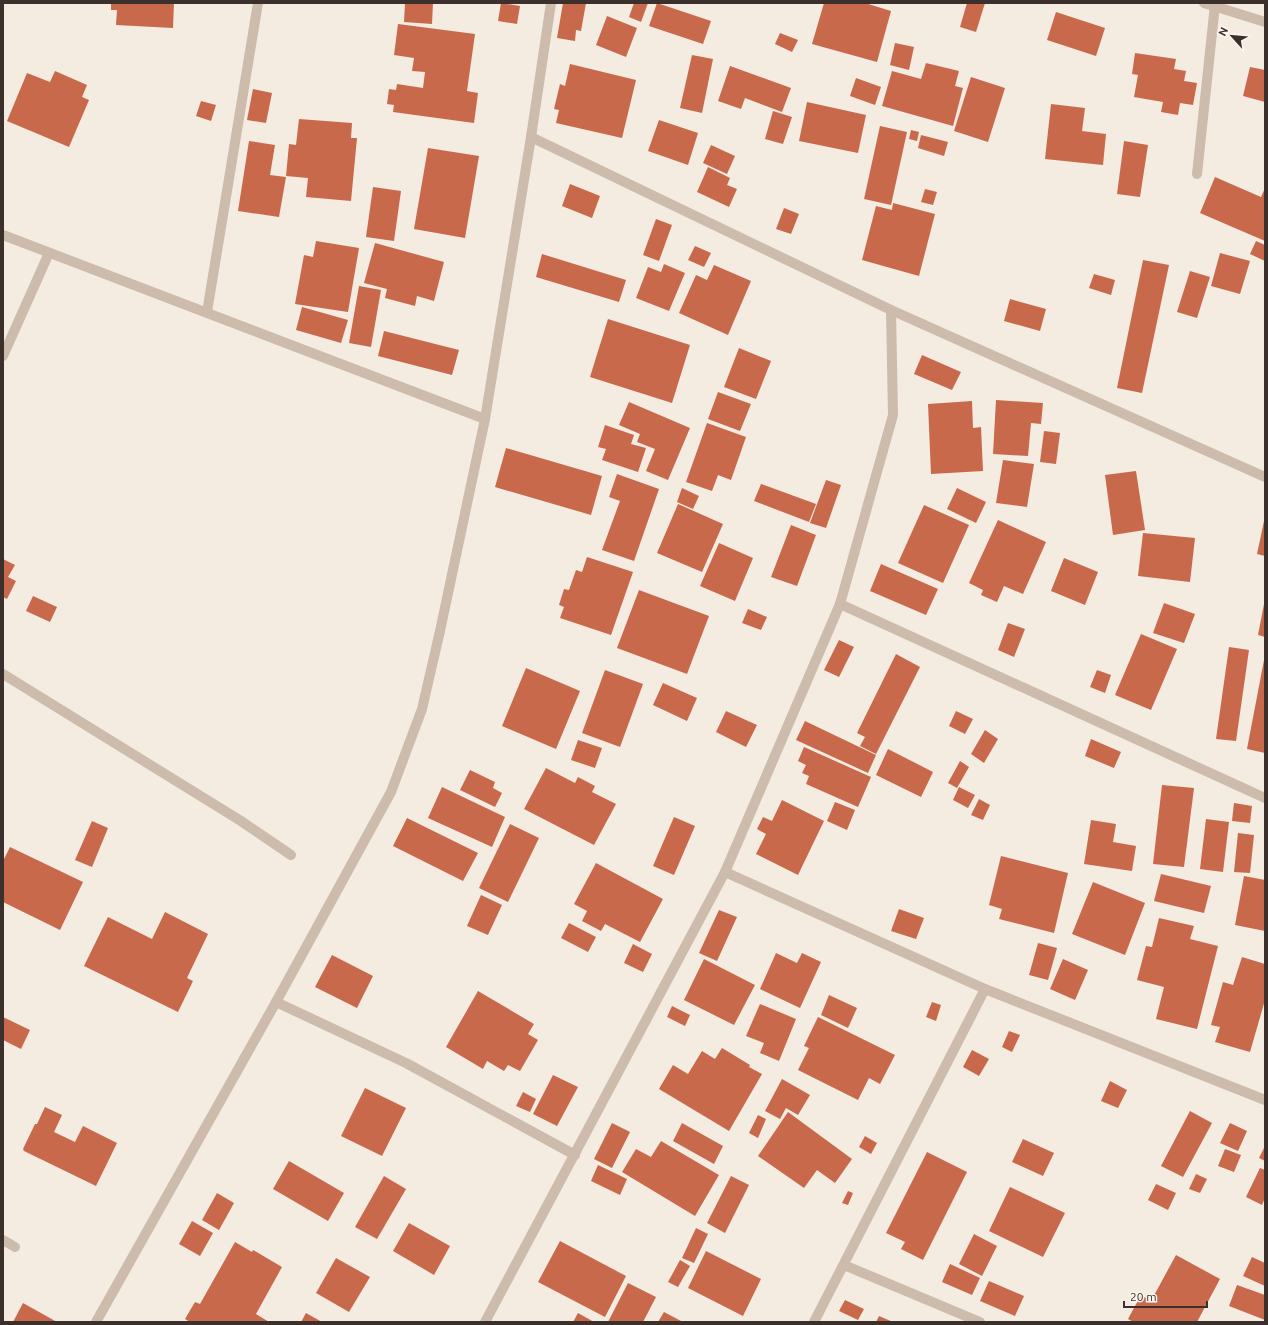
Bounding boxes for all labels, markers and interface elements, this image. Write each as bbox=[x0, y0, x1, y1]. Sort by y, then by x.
north arrow bbox=[1212, 16, 1252, 56]
text: N bbox=[1216, 25, 1230, 38]
scale bar bbox=[1124, 1283, 1207, 1309]
text: 20 m bbox=[1130, 1290, 1157, 1303]

